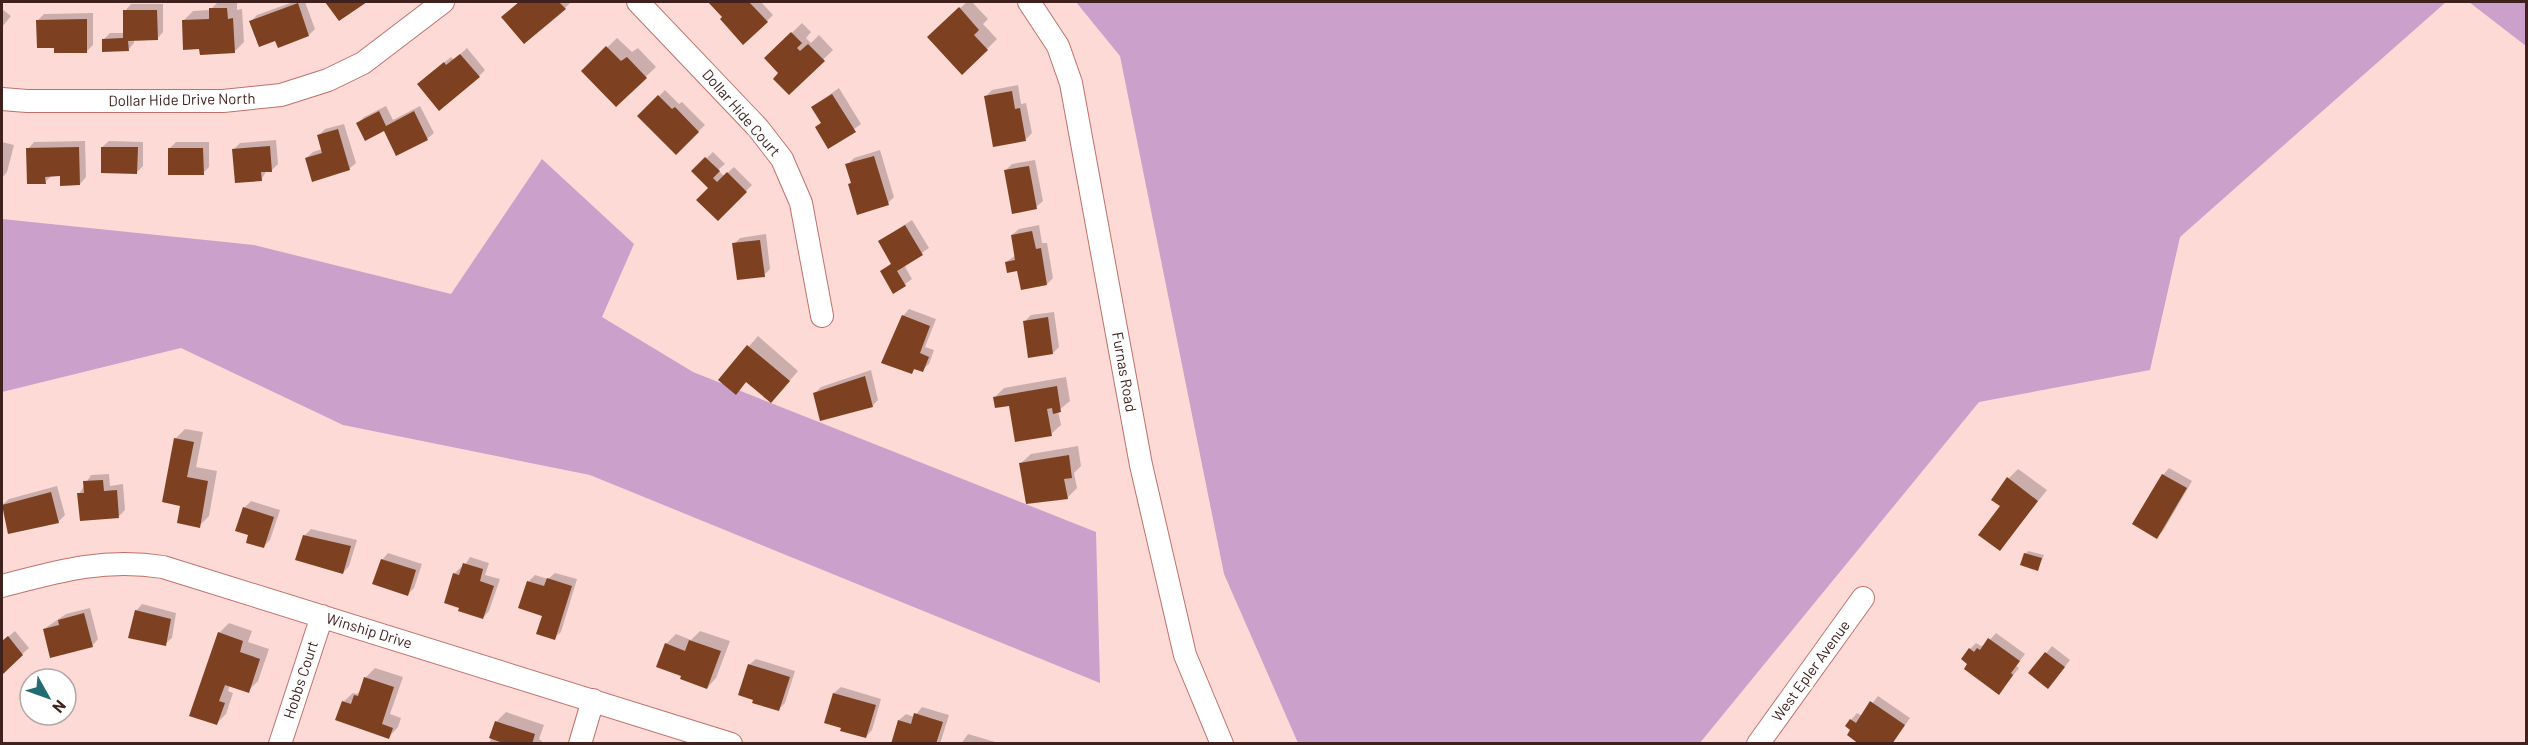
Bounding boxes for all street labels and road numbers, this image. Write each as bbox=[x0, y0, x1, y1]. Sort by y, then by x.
street label: Dollar Hide Court bbox=[699, 65, 785, 160]
street label: Dollar Hide Drive North bbox=[108, 89, 256, 109]
street label: Furnas Road bbox=[1109, 330, 1141, 413]
street label: Winship Drive bbox=[324, 608, 414, 652]
street label: West Epler Avenue bbox=[1767, 616, 1853, 725]
street label: Hobbs Court bbox=[279, 638, 321, 721]

